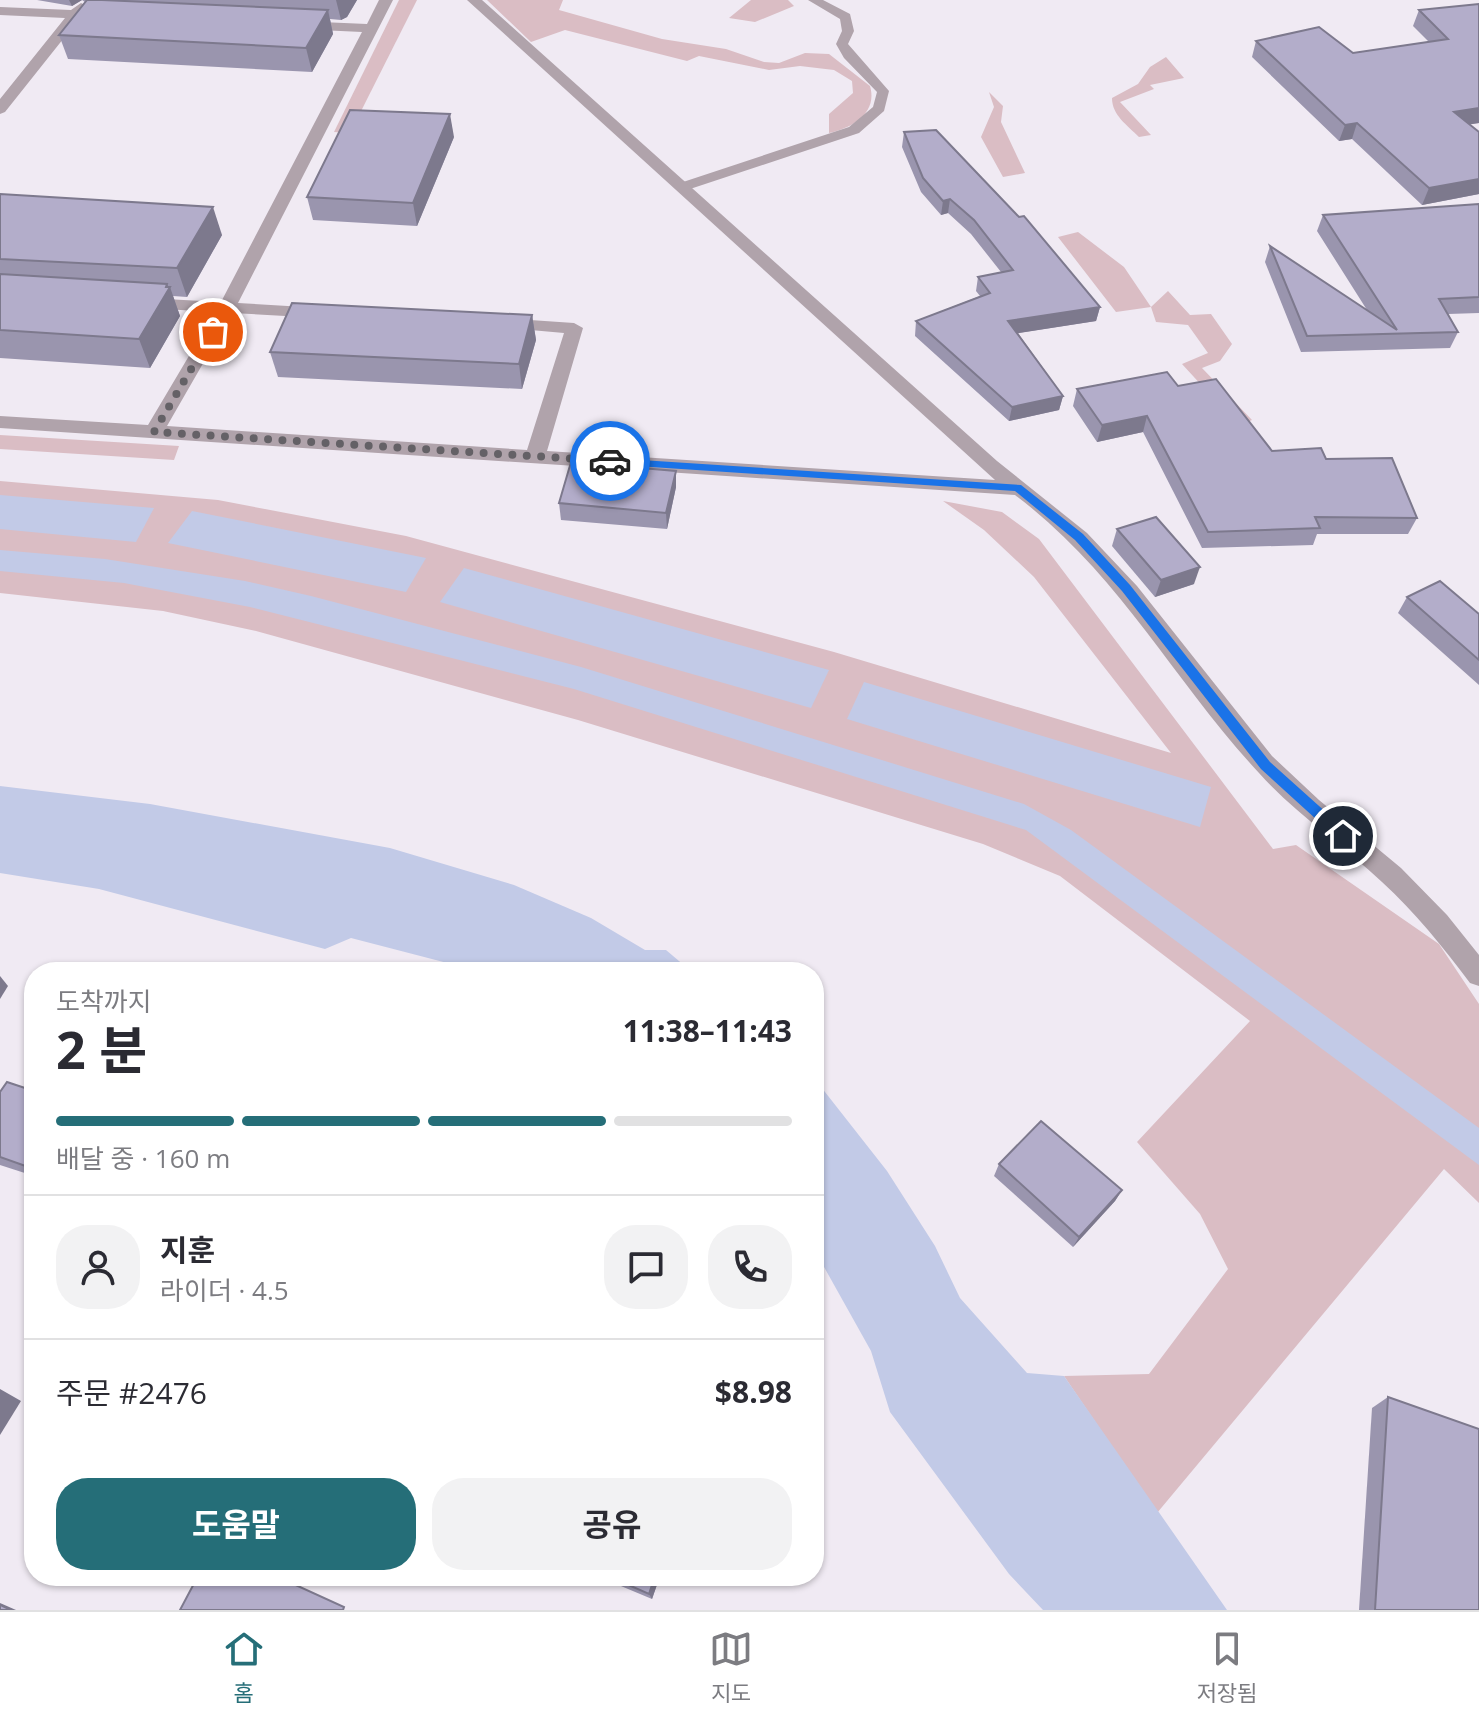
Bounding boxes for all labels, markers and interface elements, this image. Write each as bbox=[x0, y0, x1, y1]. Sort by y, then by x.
pin bbox=[179, 298, 247, 366]
icon: bag bbox=[191, 310, 235, 354]
courier bbox=[570, 421, 650, 501]
icon: car bbox=[588, 439, 632, 483]
pin bbox=[1309, 802, 1377, 870]
icon: home bbox=[1321, 814, 1365, 858]
text: 도착까지 bbox=[56, 983, 152, 1019]
text: 11:38–11:43 bbox=[623, 1010, 792, 1051]
text: 2 분 bbox=[56, 1013, 147, 1084]
text: 배달 중 · 160 m bbox=[56, 1140, 230, 1176]
button: person bbox=[56, 1225, 140, 1309]
button: chat bbox=[604, 1225, 688, 1309]
button: phone bbox=[708, 1225, 792, 1309]
text: 지훈 bbox=[160, 1229, 215, 1270]
text: 라이더 · 4.5 bbox=[160, 1272, 289, 1308]
text: $8.98 bbox=[715, 1371, 792, 1412]
text: 주문 #2476 bbox=[56, 1372, 207, 1413]
button: 도움말 bbox=[56, 1478, 416, 1570]
button: 공유 bbox=[432, 1478, 792, 1570]
tab: 홈 bbox=[222, 1627, 266, 1707]
tab: 지도 bbox=[709, 1627, 753, 1707]
tab: 저장됨 bbox=[1197, 1627, 1257, 1707]

